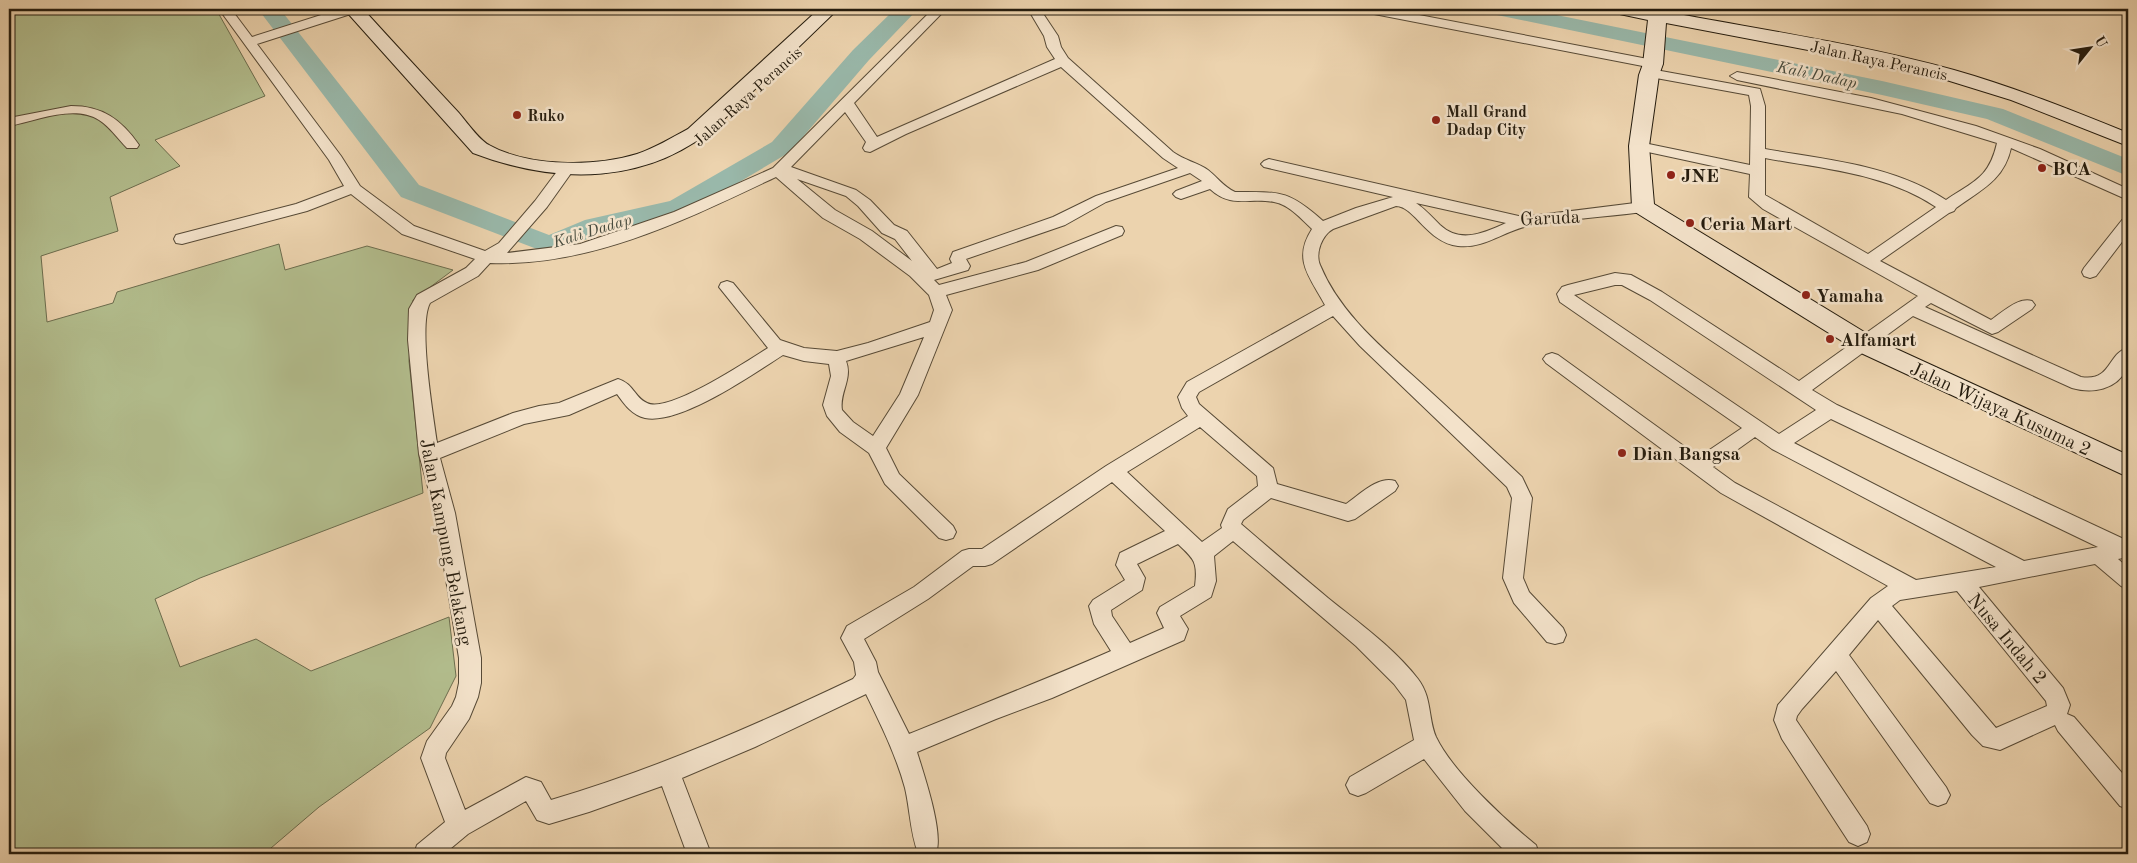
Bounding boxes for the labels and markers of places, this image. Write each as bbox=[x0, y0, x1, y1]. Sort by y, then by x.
place label: Mall Grand Dadap City bbox=[1446, 105, 1527, 139]
marker: Ruko bbox=[511, 109, 523, 121]
place label: Ruko bbox=[527, 109, 565, 125]
marker: Mall Grand Dadap City bbox=[1430, 114, 1442, 126]
place label: BCA bbox=[2052, 161, 2091, 180]
marker: BCA bbox=[2036, 162, 2048, 174]
place label: JNE bbox=[1681, 168, 1719, 187]
marker: JNE bbox=[1665, 169, 1677, 181]
place label: Ceria Mart bbox=[1700, 216, 1792, 235]
marker: Ceria Mart bbox=[1684, 217, 1696, 229]
place label: Yamaha bbox=[1816, 288, 1884, 307]
marker: Yamaha bbox=[1800, 289, 1812, 301]
place label: Alfamart bbox=[1840, 332, 1917, 351]
marker: Alfamart bbox=[1824, 333, 1836, 345]
place label: Dian Bangsa bbox=[1632, 446, 1740, 465]
marker: Dian Bangsa bbox=[1616, 447, 1628, 459]

